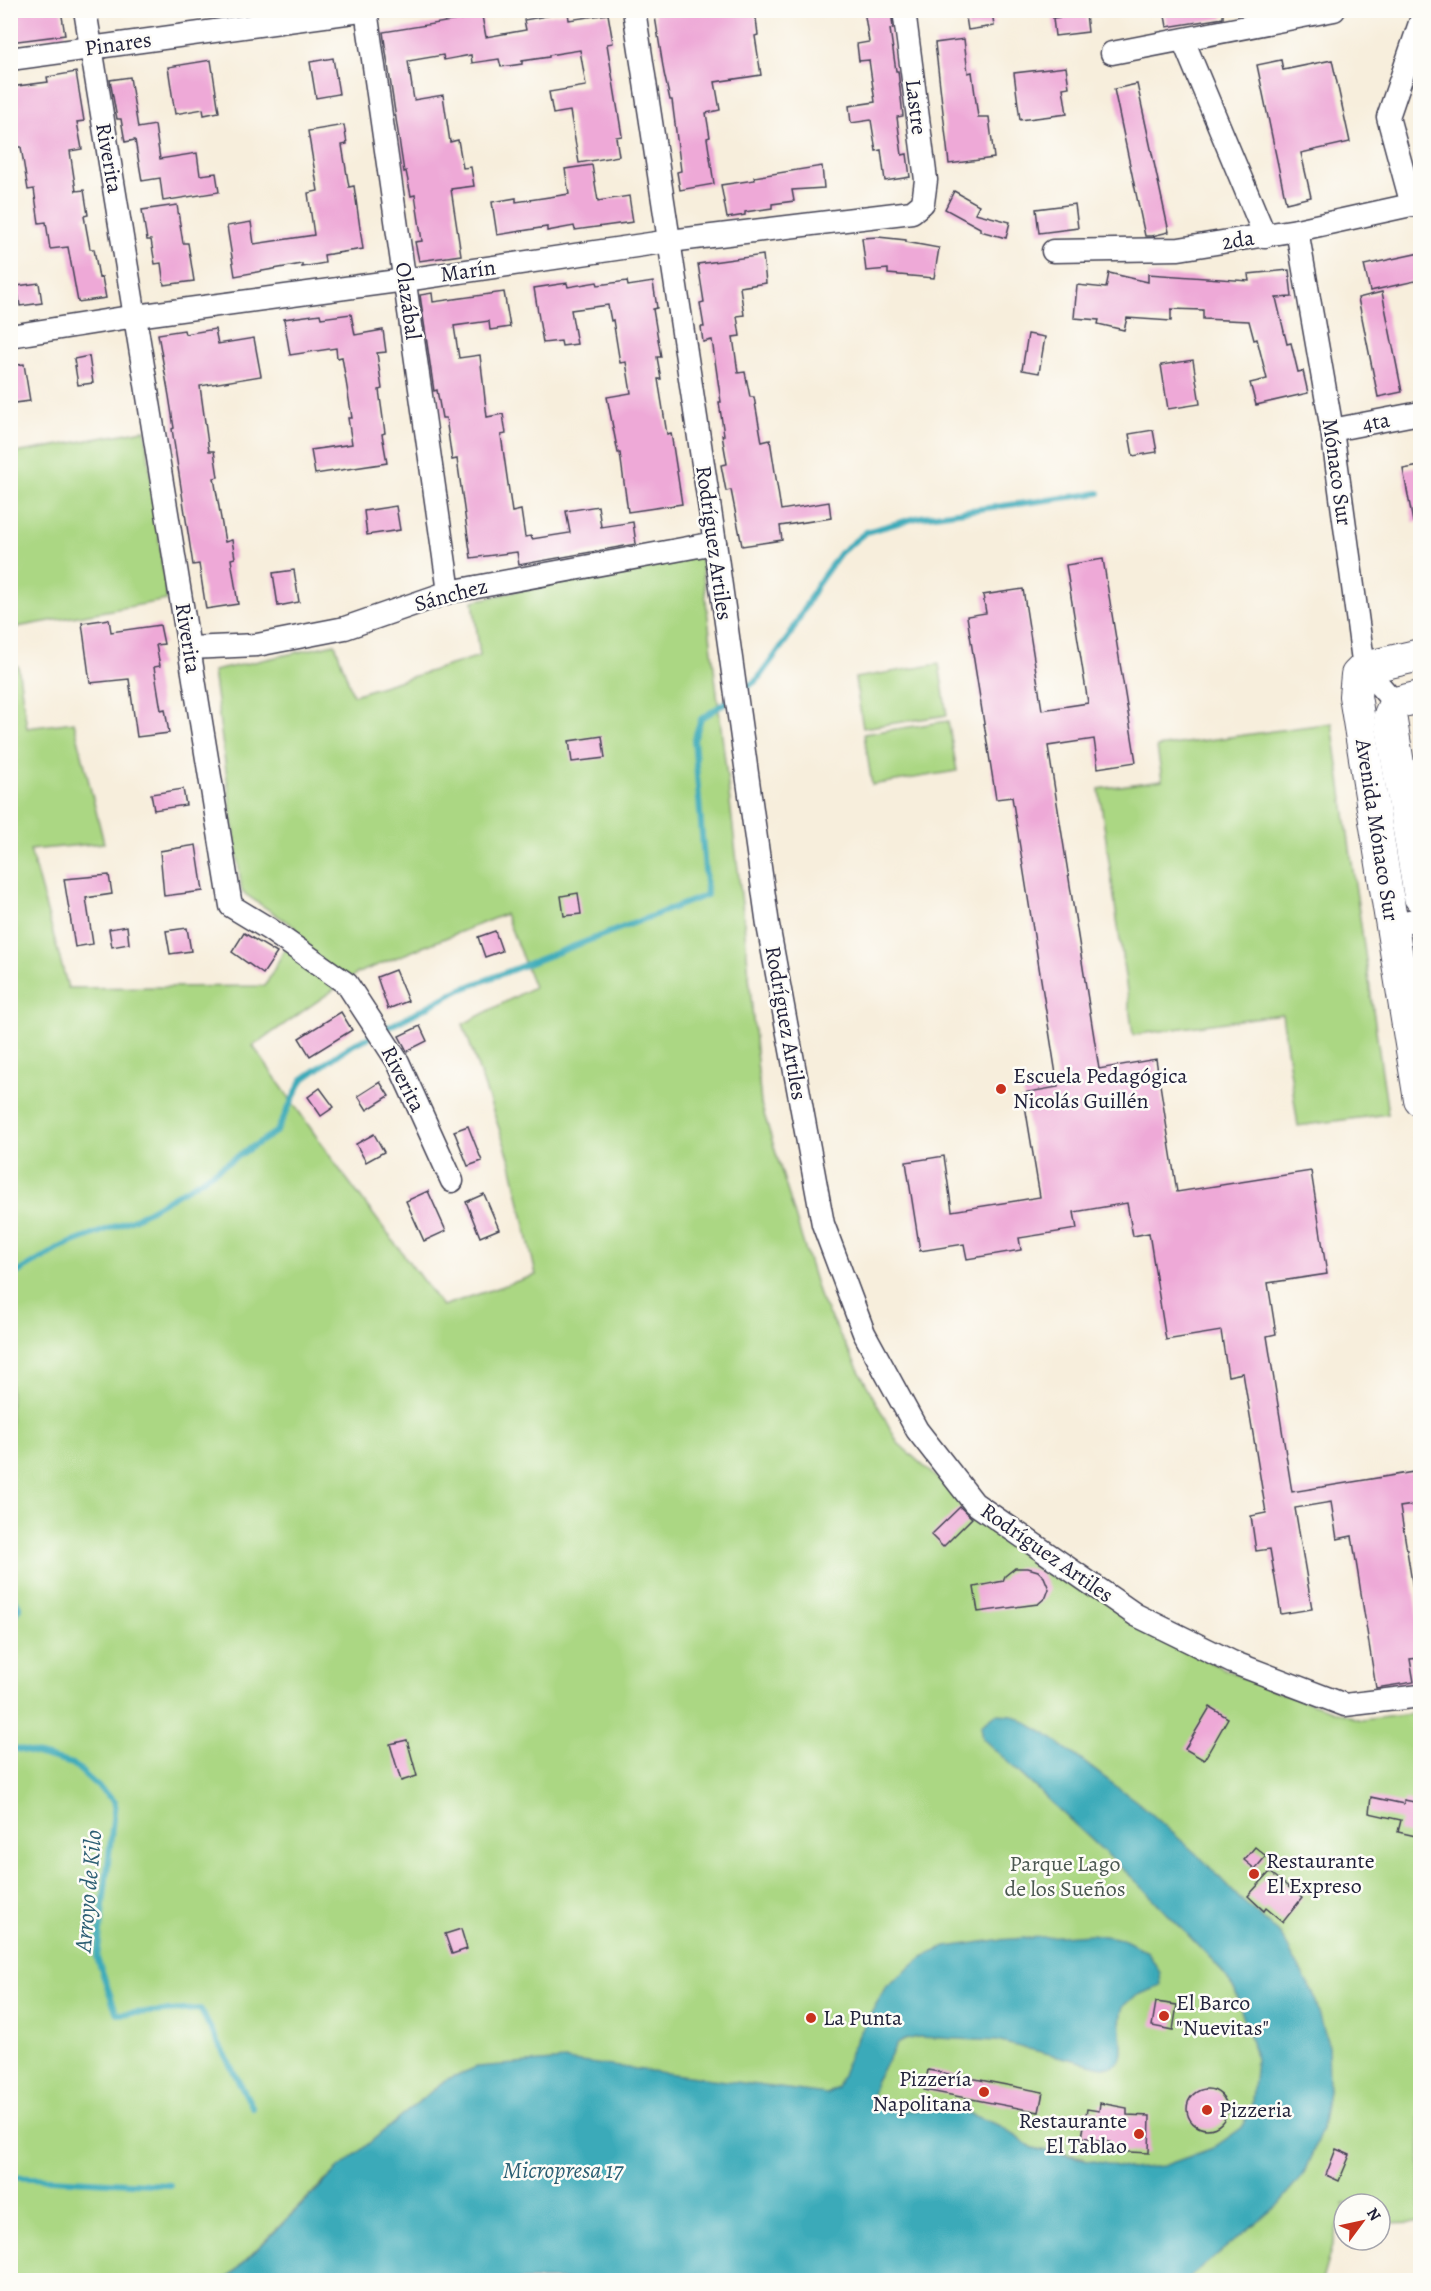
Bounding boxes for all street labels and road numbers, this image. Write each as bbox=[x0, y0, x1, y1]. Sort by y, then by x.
street label: Pinares bbox=[83, 24, 153, 64]
street label: Lastre bbox=[898, 78, 934, 136]
street label: Riverita bbox=[88, 120, 130, 196]
street label: 2da bbox=[1220, 223, 1257, 257]
street label: Marín bbox=[439, 252, 497, 290]
street label: Olazábal bbox=[388, 260, 428, 342]
street label: 4ta bbox=[1360, 405, 1393, 439]
street label: Mónaco Sur bbox=[1315, 417, 1359, 527]
street label: Rodríguez Artiles bbox=[688, 464, 740, 622]
street label: Sánchez bbox=[411, 571, 491, 619]
street label: Riverita bbox=[168, 601, 208, 676]
street label: Avenida Mónaco Sur bbox=[1348, 736, 1406, 923]
street label: Rodríguez Artiles bbox=[758, 944, 814, 1102]
street label: Riverita bbox=[374, 1041, 433, 1118]
street label: Rodríguez Artiles bbox=[975, 1496, 1119, 1610]

